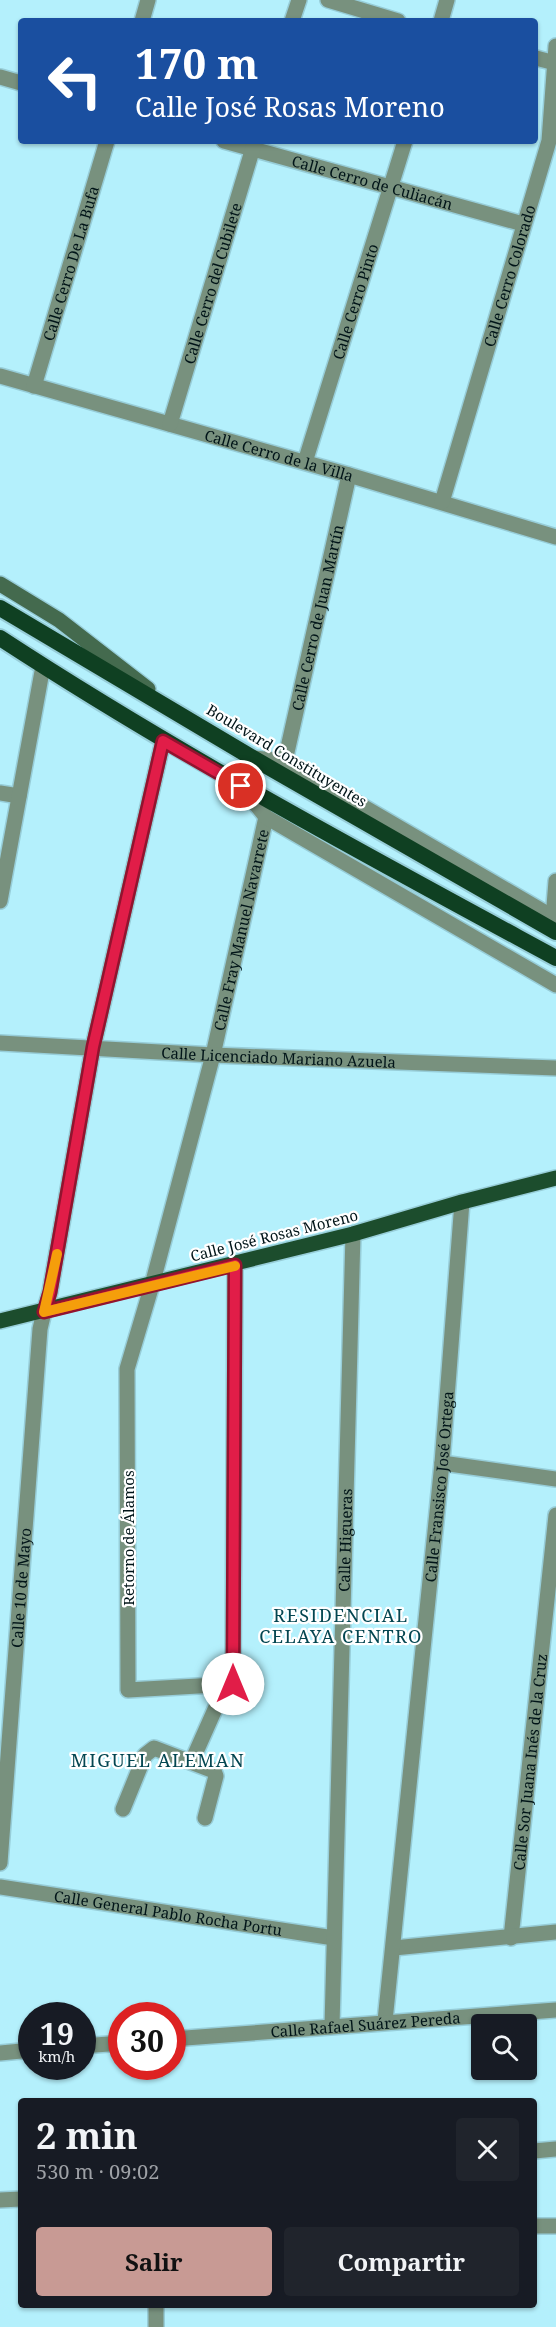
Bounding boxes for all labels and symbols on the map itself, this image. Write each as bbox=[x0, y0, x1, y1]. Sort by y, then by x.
street label: Calle Cerro de Culiacán bbox=[290, 150, 455, 214]
street label: Calle Cerro De La Bufa bbox=[38, 183, 103, 343]
street label: Calle Cerro del Cubilete bbox=[179, 200, 246, 366]
street label: Calle Cerro Colorado bbox=[479, 202, 540, 349]
street label: Calle Cerro Pinto bbox=[328, 241, 382, 362]
street label: Calle Cerro de la Villa bbox=[202, 425, 356, 486]
street label: Calle Cerro de Juan Martín bbox=[287, 522, 348, 713]
street label: Boulevard Constituyentes bbox=[203, 699, 371, 811]
pin bbox=[215, 760, 266, 811]
street label: Calle Fray Manuel Navarrete bbox=[209, 827, 273, 1033]
street label: Calle Licenciado Mariano Azuela bbox=[161, 1042, 396, 1072]
street label: Calle José Rosas Moreno bbox=[188, 1204, 360, 1266]
street label: Calle Fransisco José Ortega bbox=[420, 1390, 457, 1583]
street label: Retorno de Álamos bbox=[118, 1470, 138, 1606]
street label: Calle Higueras bbox=[334, 1488, 356, 1592]
street label: Calle 10 de Mayo bbox=[6, 1527, 35, 1648]
district label: RESIDENCIAL CELAYA CENTRO bbox=[259, 1603, 423, 1648]
position arrow bbox=[201, 1652, 265, 1716]
street label: Calle Sor Juana Inés de la Cruz bbox=[508, 1653, 551, 1871]
district label: MIGUEL ALEMAN bbox=[71, 1748, 245, 1772]
street label: Calle General Pablo Rocha Portu bbox=[53, 1885, 284, 1940]
speed limit sign: 30 bbox=[108, 2002, 186, 2080]
street label: Calle Rafael Suárez Pereda bbox=[270, 2007, 461, 2042]

